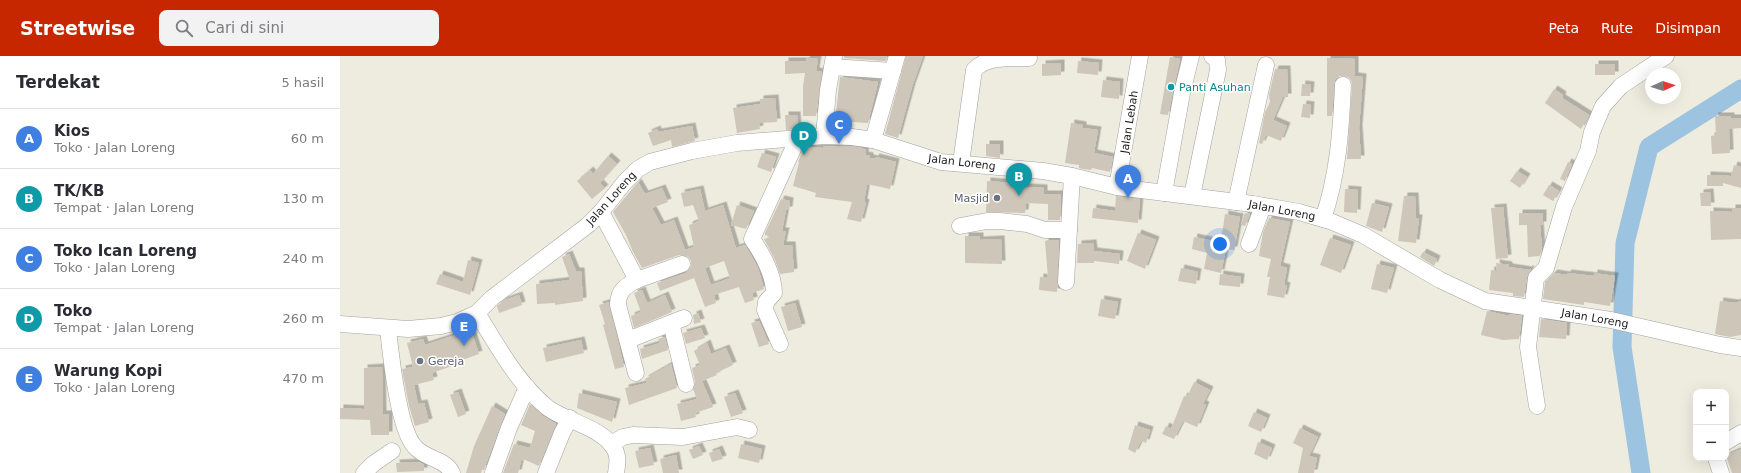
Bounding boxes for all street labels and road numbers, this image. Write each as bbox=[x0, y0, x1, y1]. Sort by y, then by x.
street label: Jalan Lebah bbox=[1118, 90, 1141, 156]
street label: Jalan Loreng bbox=[926, 152, 996, 173]
street label: Jalan Loreng bbox=[583, 169, 639, 229]
street label: Jalan Loreng bbox=[1246, 197, 1316, 223]
street label: Jalan Loreng bbox=[1559, 306, 1629, 331]

